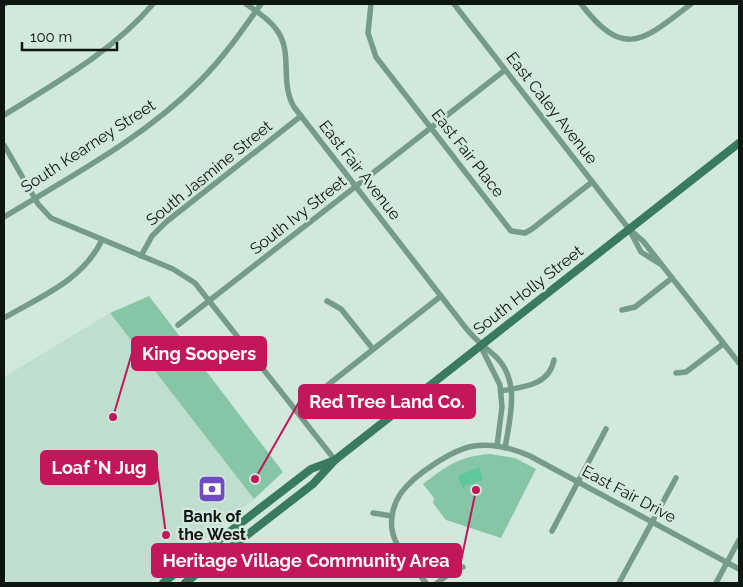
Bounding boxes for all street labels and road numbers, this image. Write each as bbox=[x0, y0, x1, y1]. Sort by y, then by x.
street label: East Caley Avenue bbox=[502, 48, 602, 168]
street label: South Kearney Street bbox=[17, 95, 159, 197]
street label: East Fair Place bbox=[428, 105, 508, 201]
street label: South Jasmine Street bbox=[142, 116, 276, 230]
street label: East Fair Avenue bbox=[315, 116, 405, 224]
street label: South Ivy Street bbox=[246, 171, 350, 258]
street label: South Holly Street bbox=[469, 241, 587, 339]
street label: East Fair Drive bbox=[579, 461, 679, 527]

